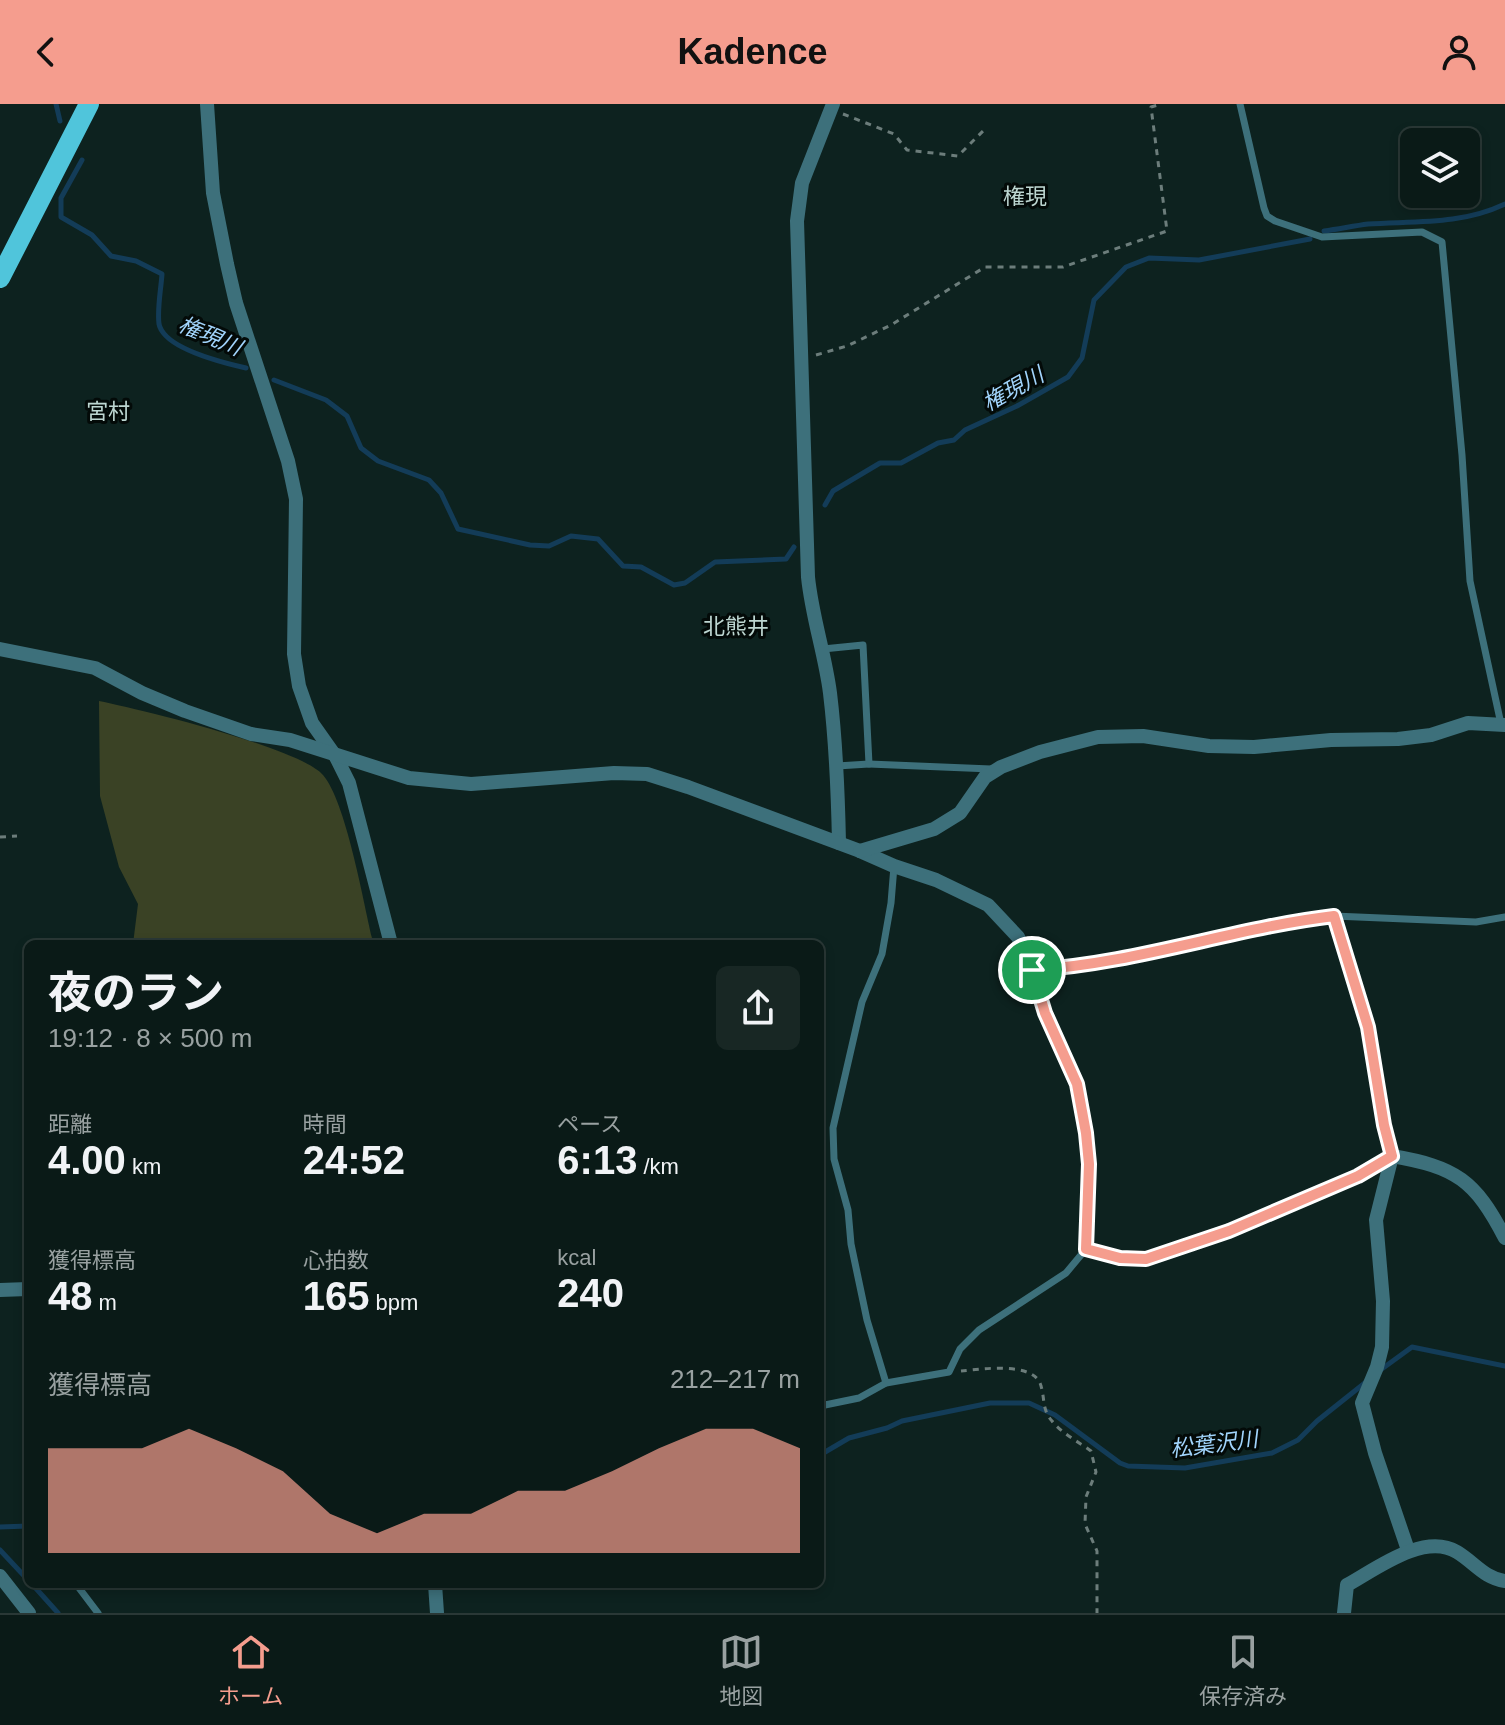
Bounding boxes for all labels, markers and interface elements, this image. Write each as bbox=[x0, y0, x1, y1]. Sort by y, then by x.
icon: back bbox=[24, 30, 68, 74]
icon: person bbox=[1437, 30, 1481, 74]
text: Kadence bbox=[677, 31, 828, 72]
map controls bbox=[1400, 128, 1480, 208]
button: layers bbox=[1400, 128, 1480, 208]
district label: 権現 bbox=[1003, 184, 1047, 209]
water label: 権現川 bbox=[175, 312, 247, 361]
water label: 権現川 bbox=[978, 361, 1050, 416]
district label: 宮村 bbox=[86, 399, 130, 424]
district label: 北熊井 bbox=[703, 614, 769, 639]
pin bbox=[998, 936, 1066, 1004]
icon: arrive bbox=[1010, 948, 1054, 992]
button: share bbox=[716, 966, 800, 1050]
text: 夜のラン bbox=[48, 968, 224, 1017]
text: 19:12 · 8 × 500 m bbox=[48, 1023, 253, 1053]
text: 距離 bbox=[48, 1112, 92, 1137]
text: 時間 bbox=[303, 1112, 347, 1137]
text: ペース bbox=[557, 1112, 622, 1137]
text: 4.00 bbox=[48, 1138, 126, 1182]
text: 24:52 bbox=[303, 1138, 405, 1182]
text: 6:13 bbox=[557, 1138, 637, 1182]
text: km bbox=[126, 1154, 161, 1179]
text: /km bbox=[637, 1154, 679, 1179]
text: kcal bbox=[557, 1245, 596, 1270]
text: 獲得標高 bbox=[48, 1248, 136, 1273]
text: 心拍数 bbox=[303, 1248, 369, 1273]
text: 240 bbox=[557, 1271, 624, 1315]
text: 48 bbox=[48, 1274, 93, 1318]
text: 165 bbox=[303, 1274, 369, 1318]
text: m bbox=[93, 1290, 117, 1315]
text: bpm bbox=[369, 1290, 418, 1315]
text: 212–217 m bbox=[670, 1364, 800, 1394]
text: 獲得標高 bbox=[48, 1370, 152, 1400]
water label: 松葉沢川 bbox=[1169, 1426, 1261, 1462]
tab: ホーム bbox=[218, 1630, 283, 1710]
tab: 地図 bbox=[719, 1630, 763, 1710]
tab: 保存済み bbox=[1199, 1630, 1287, 1710]

